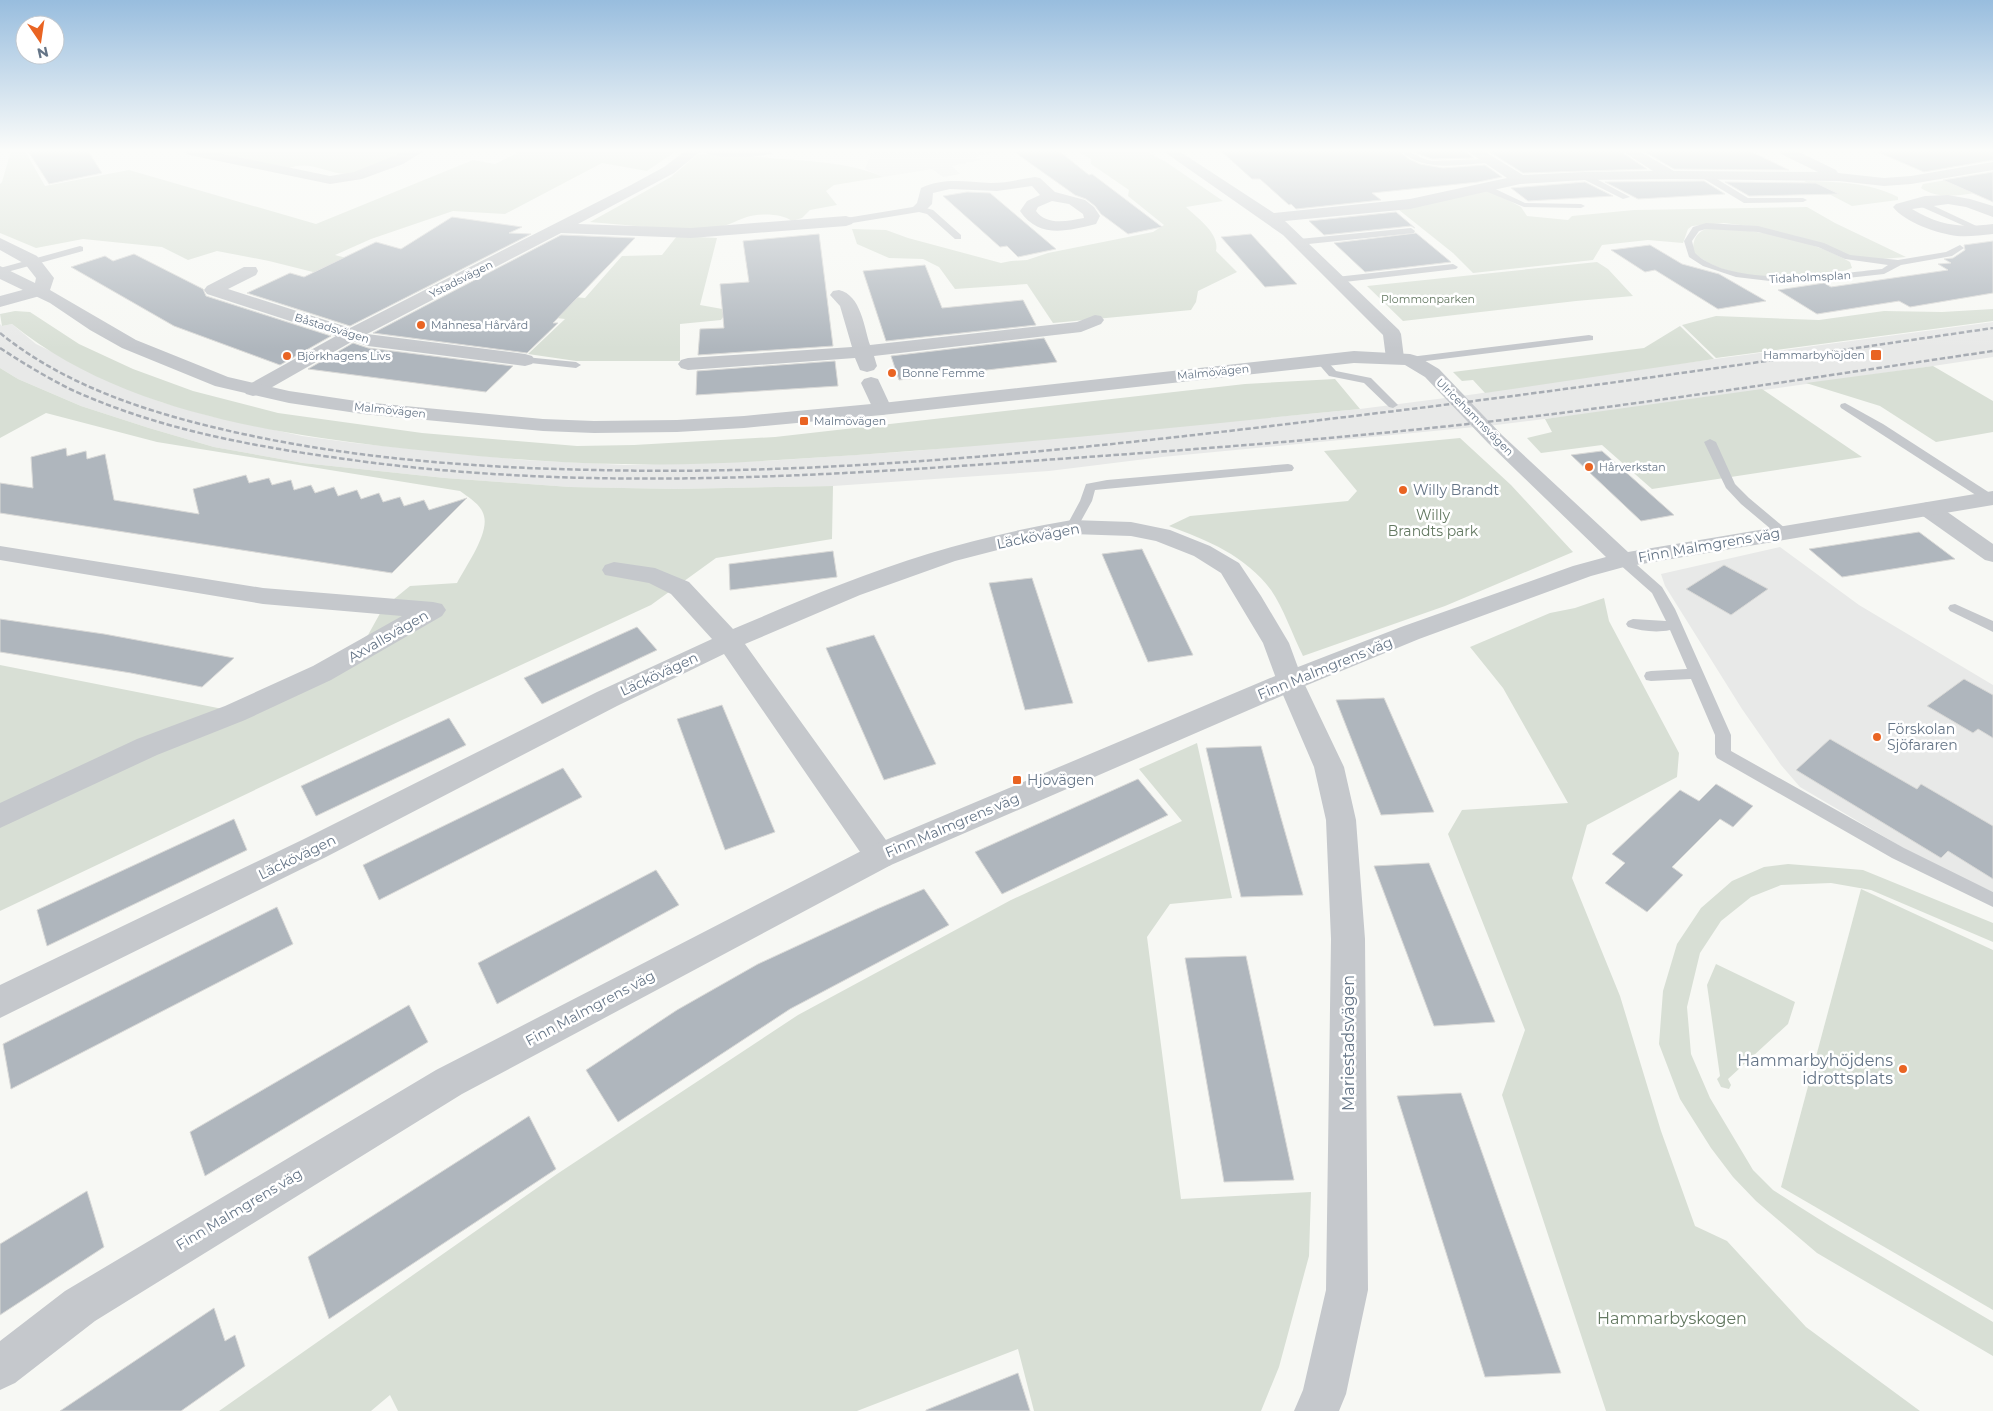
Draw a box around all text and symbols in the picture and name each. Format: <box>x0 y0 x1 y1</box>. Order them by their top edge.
north arrow <box>15 15 65 65</box>
text: N <box>35 43 50 63</box>
street label: Ystadsvägen <box>427 257 495 301</box>
street label: Tidaholmsplan <box>1769 268 1851 286</box>
park label: Plommonparken <box>1381 292 1475 306</box>
street label: Båstadsvägen <box>293 310 371 346</box>
place label: Mahnesa Hårvård <box>431 318 528 332</box>
marker: Mahnesa Hårvård <box>415 319 427 331</box>
place label: Hammarbyhöjden <box>1763 348 1865 362</box>
marker: Hammarbyhöjden <box>1869 348 1883 362</box>
place label: Björkhagens Livs <box>297 349 391 363</box>
marker: Björkhagens Livs <box>281 350 293 362</box>
street label: Malmövägen <box>1176 361 1250 383</box>
place label: Bonne Femme <box>902 366 985 380</box>
marker: Bonne Femme <box>886 367 898 379</box>
street label: Ulricehamnsvägen <box>1433 375 1517 459</box>
street label: Malmövägen <box>353 399 427 421</box>
place label: Malmövägen <box>814 414 886 428</box>
marker: Malmövägen <box>798 415 810 427</box>
place label: Hårverkstan <box>1599 460 1666 474</box>
marker: Hårverkstan <box>1583 461 1595 473</box>
place label: Willy Brandt <box>1413 481 1499 499</box>
marker: Willy Brandt <box>1397 484 1409 496</box>
park label: Willy Brandts park <box>1388 506 1479 540</box>
street label: Läckövägen <box>995 519 1081 553</box>
street label: Finn Malmgrens väg <box>1636 524 1782 566</box>
street label: Axvallsvägen <box>345 606 431 666</box>
street label: Finn Malmgrens väg <box>1255 633 1395 703</box>
street label: Läckövägen <box>617 648 701 700</box>
place label: Förskolan Sjöfararen <box>1887 720 1958 754</box>
marker: Förskolan Sjöfararen <box>1871 731 1883 743</box>
place label: Hjovägen <box>1027 771 1094 789</box>
marker: Hjovägen <box>1011 774 1023 786</box>
street label: Finn Malmgrens väg <box>882 789 1022 861</box>
street label: Läckövägen <box>255 830 339 884</box>
street label: Finn Malmgrens väg <box>522 966 658 1050</box>
street label: Mariestadsvägen <box>1339 975 1358 1111</box>
place label: Hammarbyhöjdens idrottsplats <box>1737 1051 1893 1088</box>
marker: Hammarbyhöjdens idrottsplats <box>1897 1063 1909 1075</box>
street label: Finn Malmgrens väg <box>173 1164 305 1254</box>
park label: Hammarbyskogen <box>1597 1309 1747 1328</box>

